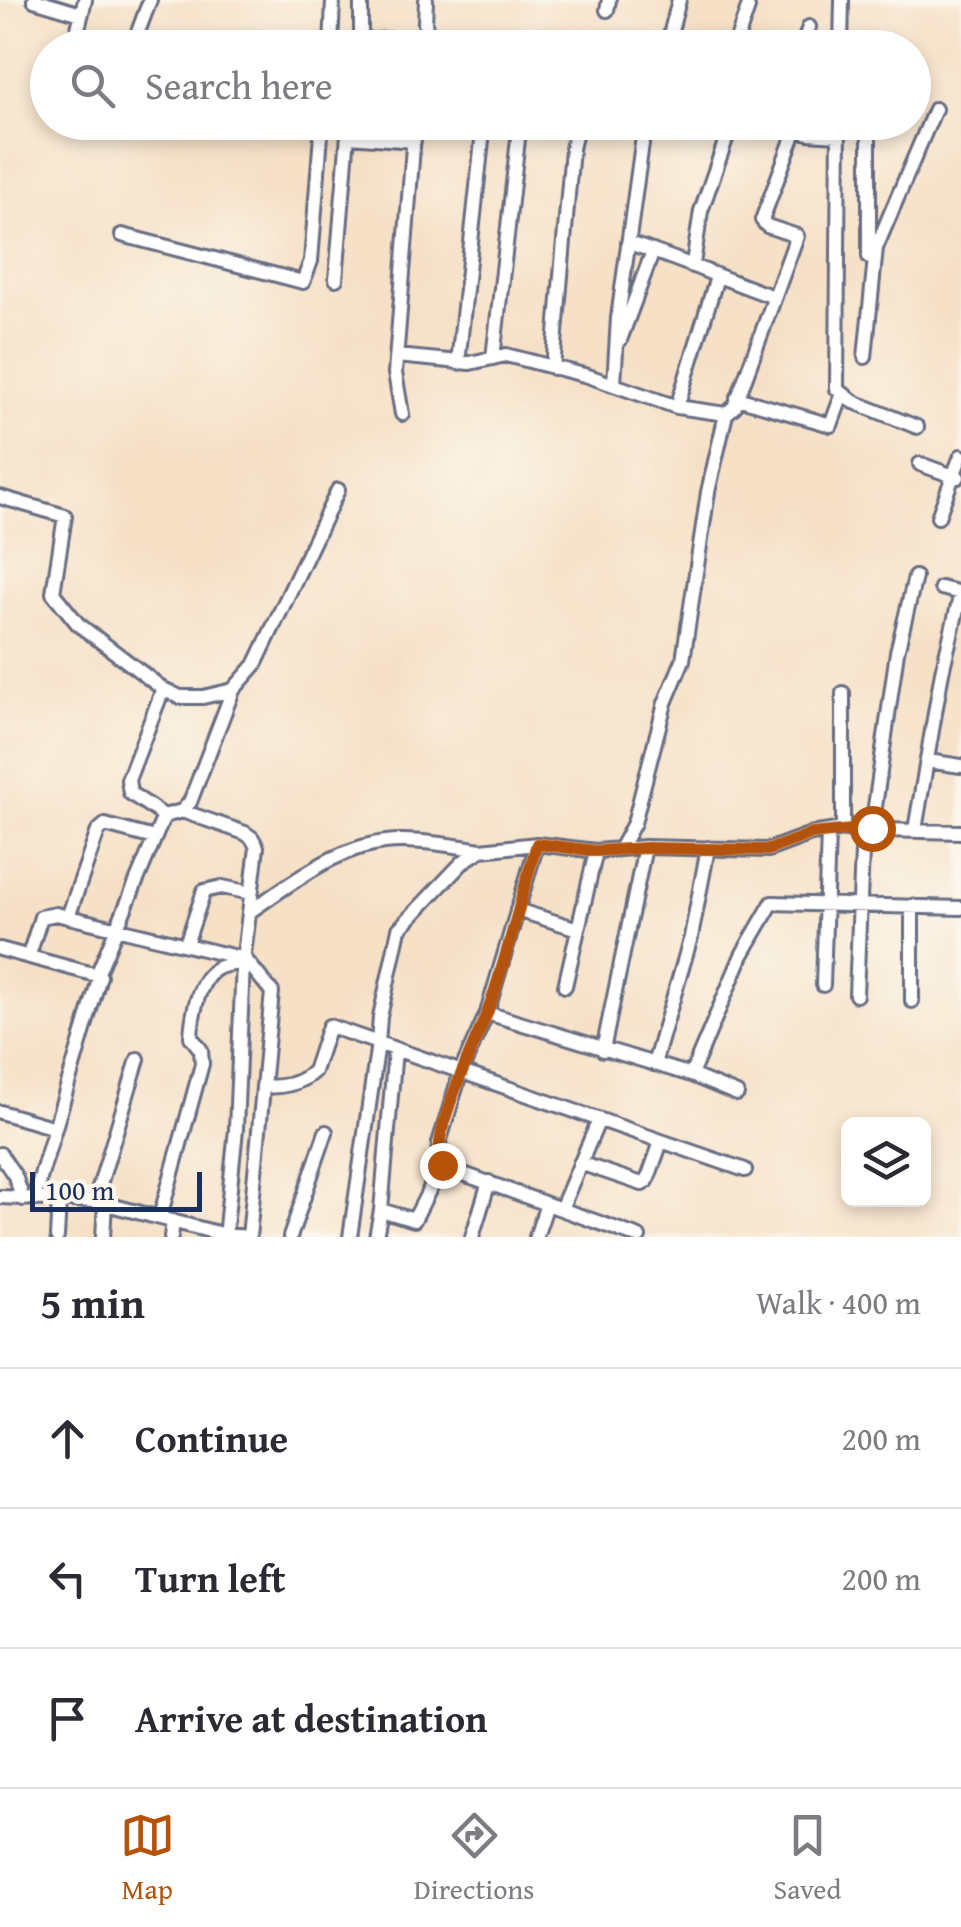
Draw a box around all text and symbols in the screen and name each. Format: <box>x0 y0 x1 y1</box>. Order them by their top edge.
search box <box>30 30 931 140</box>
text: Search here <box>145 57 333 113</box>
icon: search <box>65 58 120 113</box>
route start <box>850 806 896 852</box>
map controls <box>841 1117 931 1207</box>
button: layers <box>841 1117 931 1207</box>
route end <box>420 1143 466 1189</box>
scale bar <box>30 1167 202 1212</box>
text: 100 m <box>45 1169 114 1210</box>
text: 5 min <box>40 1272 145 1333</box>
text: Walk · 400 m <box>756 1279 921 1326</box>
text: Continue <box>135 1410 288 1466</box>
icon: ahead <box>40 1411 95 1466</box>
text: 200 m <box>842 1415 921 1462</box>
text: Turn left <box>135 1550 286 1606</box>
icon: left <box>40 1551 95 1606</box>
text: 200 m <box>842 1555 921 1602</box>
text: Arrive at destination <box>135 1690 488 1746</box>
icon: arrive <box>40 1691 95 1746</box>
tab: Map <box>120 1808 175 1909</box>
tab: Directions <box>414 1808 534 1909</box>
tab: Saved <box>774 1808 841 1909</box>

